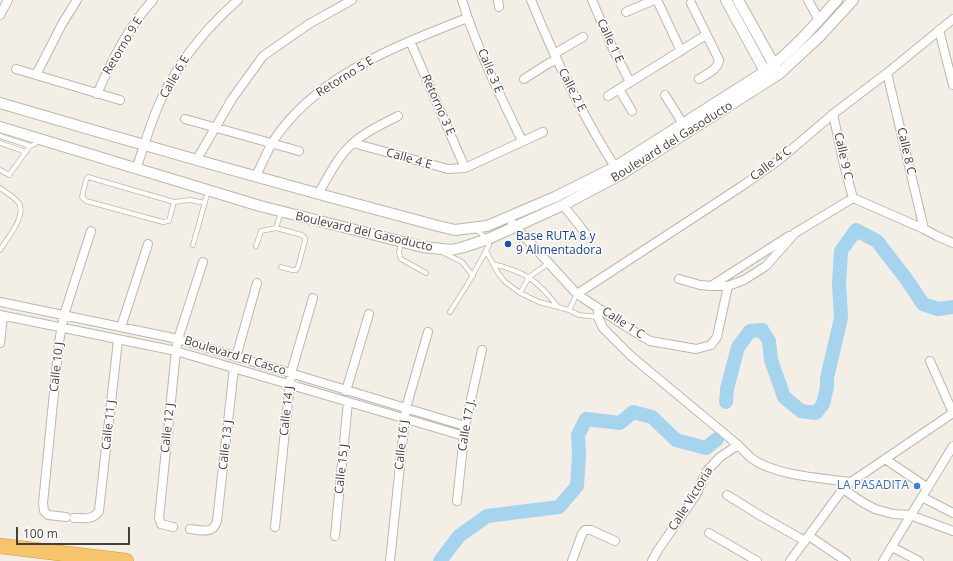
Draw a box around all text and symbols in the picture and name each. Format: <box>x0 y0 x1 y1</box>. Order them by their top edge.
street label: Retorno 9 E <box>100 14 146 78</box>
street label: Calle 1 E <box>594 17 626 65</box>
street label: Calle 3 E <box>474 47 506 95</box>
street label: Calle 6 E <box>157 53 193 101</box>
street label: Retorno 5 E <box>314 54 376 100</box>
street label: Calle 2 E <box>555 66 589 114</box>
street label: Retorno 3 E <box>418 72 458 138</box>
street label: Boulevard del Gasoducto <box>609 99 735 185</box>
street label: Calle 8 C <box>894 126 918 176</box>
street label: Calle 9 C <box>831 131 855 181</box>
street label: Calle 4 C <box>748 144 794 184</box>
street label: Calle 4 E <box>385 146 433 172</box>
street label: Boulevard del Gasoducto <box>294 209 434 255</box>
place label: Base RUTA 8 y 9 Alimentadora <box>516 230 602 258</box>
marker: Base RUTA 8 y 9 Alimentadora <box>503 239 513 249</box>
street label: Calle 1 C <box>599 304 647 342</box>
street label: Boulevard El Casco <box>182 334 288 378</box>
street label: Calle 10 J <box>47 341 67 393</box>
street label: Calle 14 J <box>277 385 297 437</box>
street label: Calle 17 J. <box>455 397 479 453</box>
street label: Calle 11 J <box>99 399 119 451</box>
street label: Calle 12 J <box>158 402 178 454</box>
street label: Calle 13 J <box>216 419 236 471</box>
street label: Calle 16 J <box>392 419 412 471</box>
street label: Calle 15 J <box>332 443 352 495</box>
street label: Calle Victoria <box>666 465 716 533</box>
place label: LA PASADITA <box>837 479 909 493</box>
marker: LA PASADITA <box>912 481 922 491</box>
scale bar <box>18 519 132 545</box>
text: 100 m <box>23 525 58 542</box>

